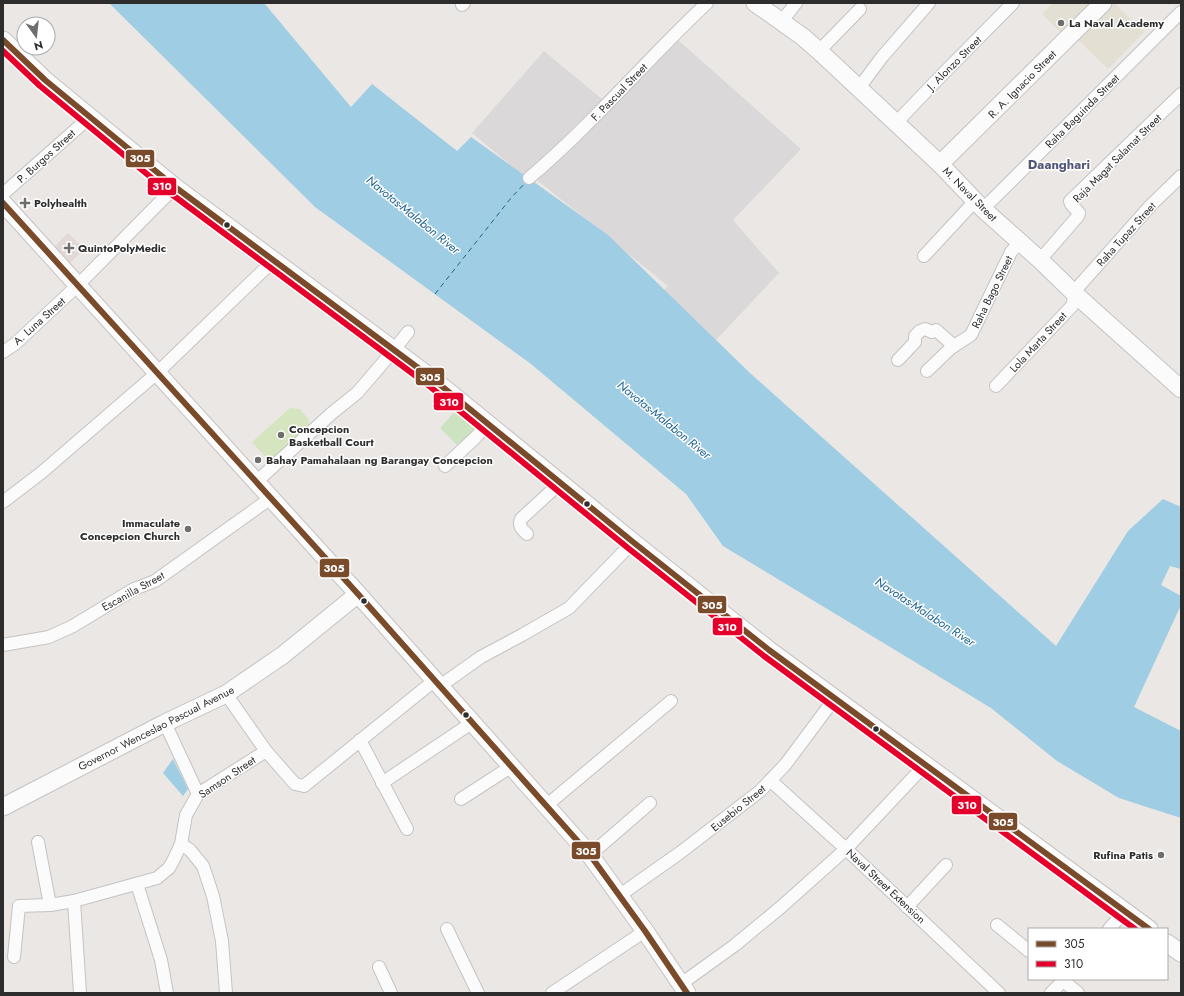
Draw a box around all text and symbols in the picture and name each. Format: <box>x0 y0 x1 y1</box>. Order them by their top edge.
place label: La Naval Academy <box>1069 15 1164 31</box>
north arrow <box>16 16 56 56</box>
marker: La Naval Academy <box>1056 18 1066 28</box>
street label: J. Alonzo Street <box>922 32 985 95</box>
text: N <box>32 37 45 55</box>
street label: R. A. Ignacio Street <box>984 46 1060 122</box>
street label: F. Pascual Street <box>587 59 651 125</box>
street label: Raha Baguinda Street <box>1041 70 1123 152</box>
street label: Raja Magat Salamat Street <box>1069 110 1165 206</box>
street label: P. Burgos Street <box>13 125 79 187</box>
line badge: 305 <box>125 149 155 168</box>
text: 305 <box>129 150 151 166</box>
district label: Daanghari <box>1028 155 1090 174</box>
street label: M. Naval Street <box>939 163 1001 225</box>
water label: Navotas-Malabon River <box>362 171 465 259</box>
line badge: 310 <box>147 177 177 196</box>
text: 310 <box>152 178 172 194</box>
place label: Polyhealth <box>34 195 87 211</box>
marker: Polyhealth <box>19 197 31 209</box>
street label: Raha Tupaz Street <box>1093 198 1160 270</box>
unlabelled marker <box>222 220 232 230</box>
place label: QuintoPolyMedic <box>78 240 166 256</box>
marker: QuintoPolyMedic <box>63 242 75 254</box>
street label: Raha Bago Street <box>967 253 1017 331</box>
street label: A. Luna Street <box>9 293 69 349</box>
street label: Lola Marta Street <box>1006 308 1071 376</box>
line badge: 305 <box>415 367 445 386</box>
text: 305 <box>419 369 441 385</box>
water label: Navotas-Malabon River <box>613 376 716 464</box>
line badge: 310 <box>433 392 464 411</box>
text: 310 <box>439 394 459 410</box>
place label: Concepcion Basketball Court <box>289 421 374 450</box>
marker: Concepcion Basketball Court <box>276 430 286 440</box>
place label: Bahay Pamahalaan ng Barangay Concepcion <box>266 452 493 468</box>
marker: Bahay Pamahalaan ng Barangay Concepcion <box>253 455 263 465</box>
unlabelled marker <box>582 499 592 509</box>
place label: Immaculate Concepcion Church <box>80 515 180 544</box>
marker: Immaculate Concepcion Church <box>183 524 193 534</box>
line badge: 305 <box>319 558 350 578</box>
text: 305 <box>323 560 345 576</box>
street label: Escanilla Street <box>99 567 168 615</box>
water label: Navotas-Malabon River <box>871 573 979 652</box>
line badge: 305 <box>697 595 727 614</box>
unlabelled marker <box>359 596 369 606</box>
text: 305 <box>701 597 723 613</box>
line badge: 310 <box>712 617 743 636</box>
text: 310 <box>717 619 737 635</box>
street label: Governor Wenceslao Pascual Avenue <box>75 681 237 774</box>
unlabelled marker <box>461 710 471 720</box>
unlabelled marker <box>871 724 881 734</box>
street label: Samson Street <box>195 752 259 802</box>
street label: Eusebio Street <box>707 781 769 835</box>
line badge: 310 <box>951 795 982 815</box>
text: 310 <box>957 797 977 813</box>
line badge: 305 <box>988 812 1018 831</box>
text: 305 <box>992 814 1014 830</box>
line badge: 305 <box>571 841 601 860</box>
text: 305 <box>575 843 597 859</box>
street label: Naval Street Extension <box>843 845 929 927</box>
place label: Rufina Patis <box>1093 847 1153 863</box>
marker: Rufina Patis <box>1156 850 1166 860</box>
legend <box>1028 928 1168 980</box>
text: 305 <box>1064 935 1085 953</box>
text: 310 <box>1064 955 1083 973</box>

